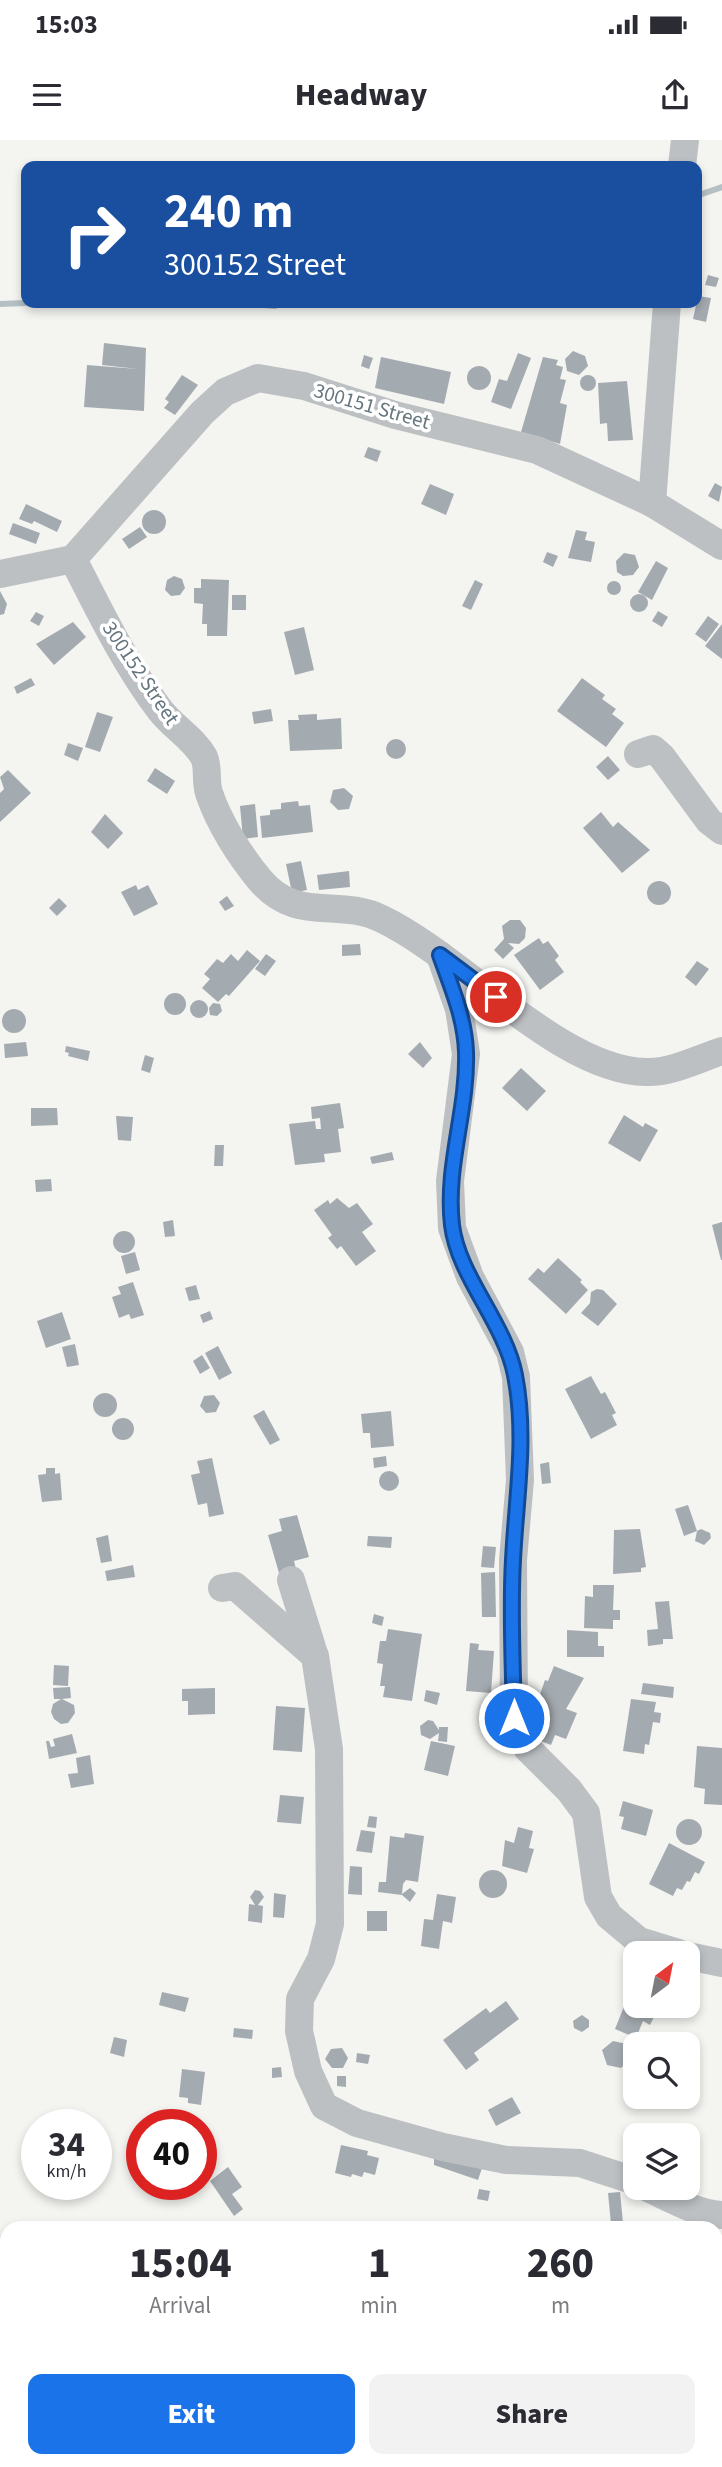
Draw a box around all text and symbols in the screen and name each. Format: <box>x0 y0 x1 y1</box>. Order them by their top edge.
text: 15:03 <box>35 6 98 43</box>
text: Headway <box>295 72 427 118</box>
icon: menu <box>28 76 66 114</box>
icon: share <box>656 76 694 114</box>
text: 240 m <box>164 177 293 247</box>
icon: right <box>49 189 140 280</box>
text: 300152 Street <box>164 242 346 288</box>
street label: 300151 Street <box>310 375 434 437</box>
street label: 300152 Street <box>95 615 187 731</box>
pin <box>466 967 526 1027</box>
icon: arrive <box>477 978 515 1016</box>
position arrow <box>477 1681 551 1755</box>
north arrow <box>623 1941 700 2018</box>
map controls <box>623 1941 700 2200</box>
button: search <box>623 2032 700 2109</box>
speed limit sign: 40 <box>126 2109 217 2200</box>
text: 34 <box>48 2120 85 2170</box>
button: layers <box>623 2123 700 2200</box>
text: km/h <box>47 2159 86 2184</box>
text: 15:04 <box>129 2234 232 2294</box>
text: 1 <box>368 2234 390 2294</box>
text: 260 <box>527 2234 594 2294</box>
text: Arrival <box>149 2289 211 2322</box>
text: min <box>361 2289 398 2322</box>
text: m <box>551 2289 570 2322</box>
button: Exit <box>28 2374 355 2454</box>
button: Share <box>369 2374 695 2454</box>

